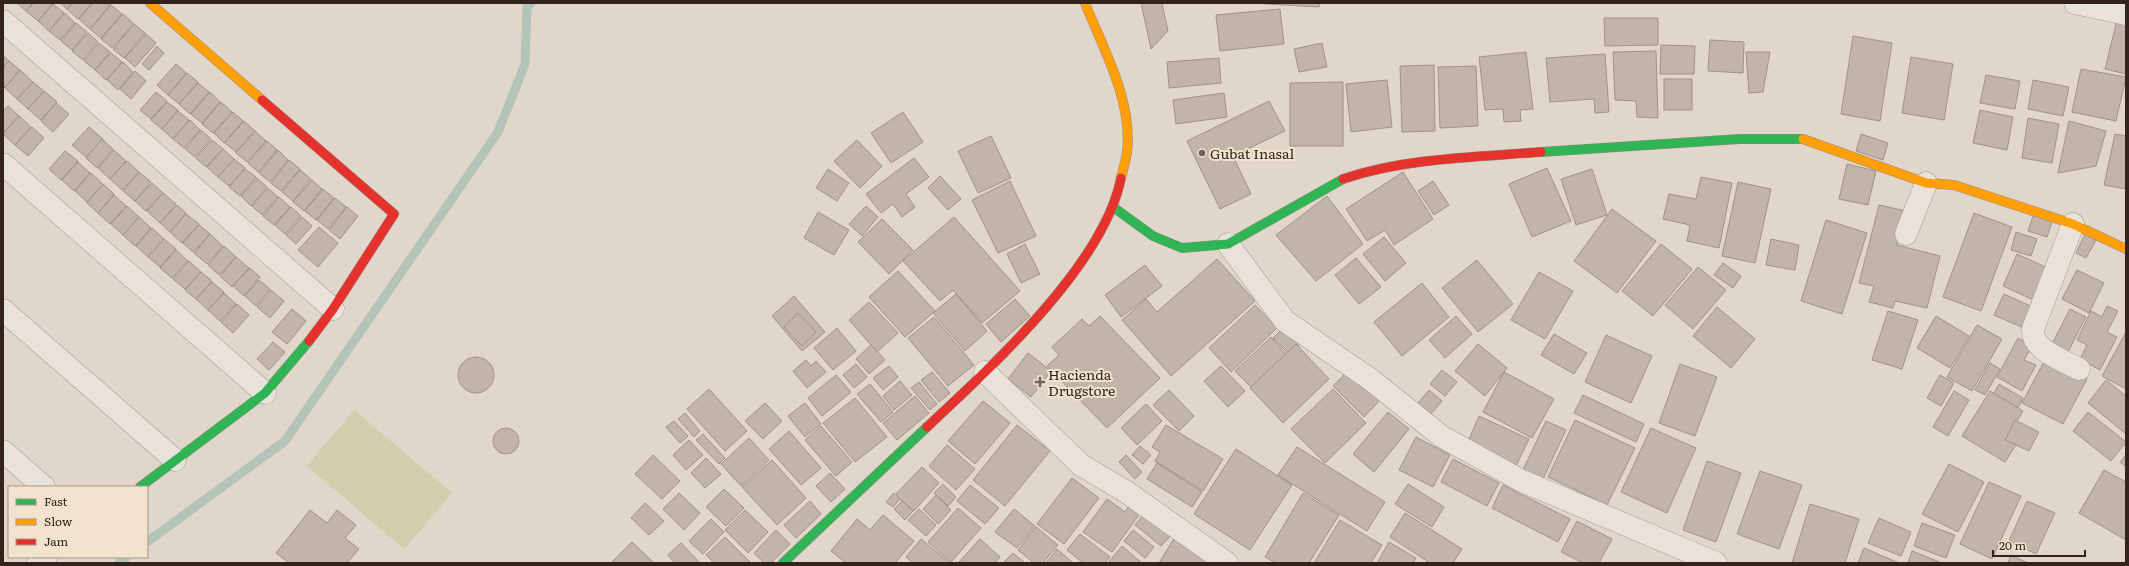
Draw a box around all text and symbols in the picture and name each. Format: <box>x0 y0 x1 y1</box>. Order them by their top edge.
place label: Gubat Inasal <box>1210 143 1294 163</box>
marker: Gubat Inasal <box>1197 148 1207 158</box>
place label: Hacienda Drugstore <box>1048 364 1115 400</box>
marker: Hacienda Drugstore <box>1035 377 1045 387</box>
legend <box>8 486 148 558</box>
text: Fast <box>44 492 68 510</box>
text: Slow <box>44 512 73 530</box>
text: Jam <box>44 532 69 550</box>
scale bar <box>1993 532 2085 558</box>
text: 20 m <box>1999 536 2026 554</box>

